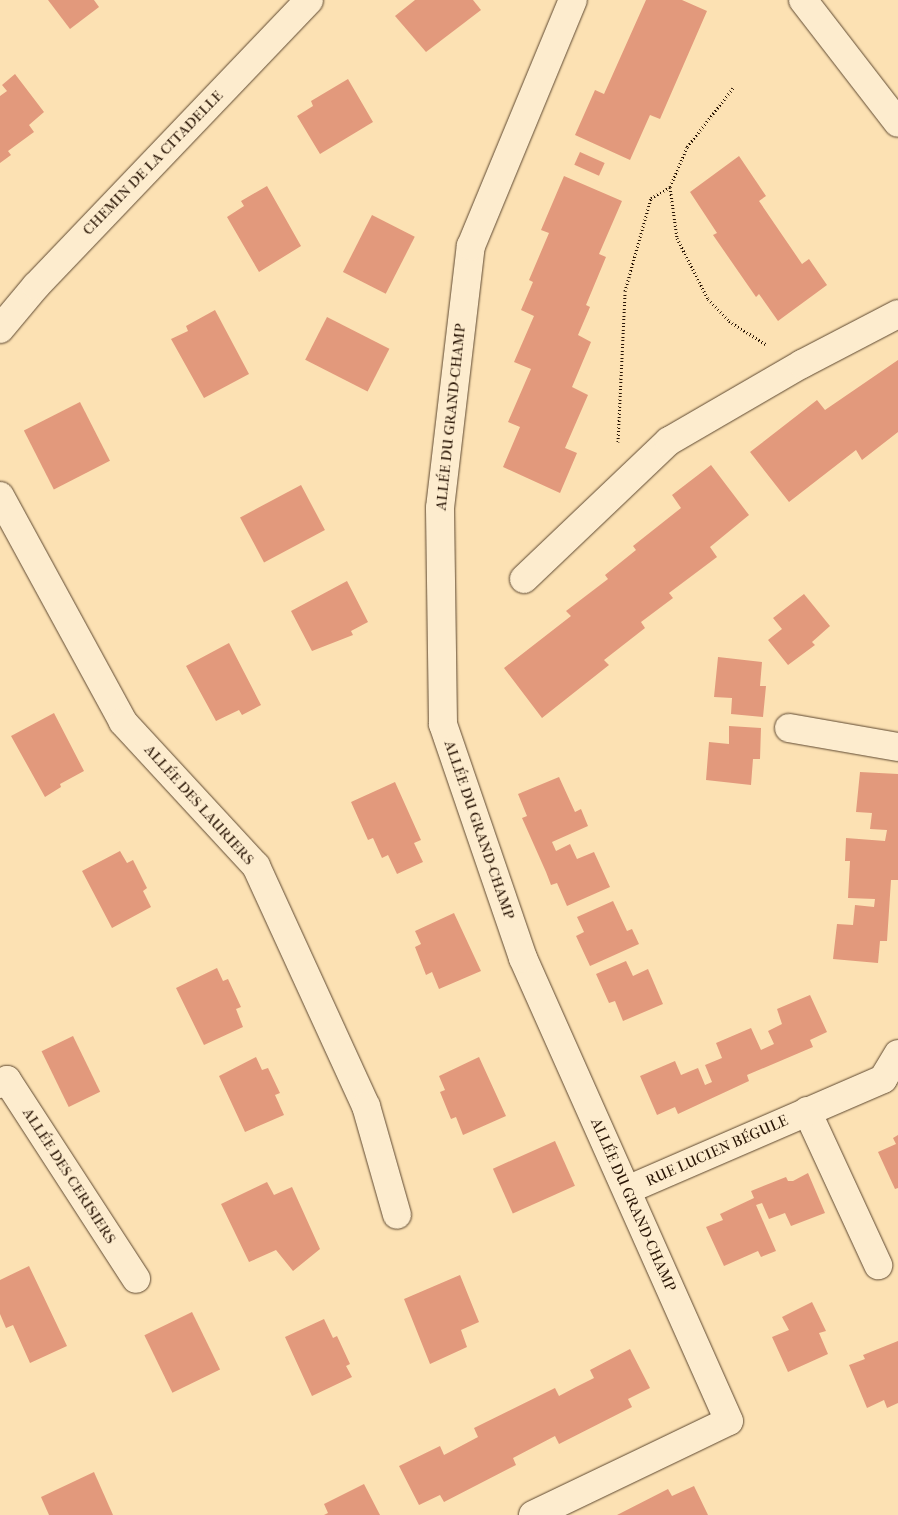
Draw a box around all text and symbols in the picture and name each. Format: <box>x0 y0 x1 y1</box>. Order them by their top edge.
street label: CHEMIN DE LA CITADELLE <box>79 87 227 239</box>
street label: ALLÉE DU GRAND-CHAMP <box>432 323 470 511</box>
street label: ALLÉE DU GRAND-CHAMP <box>440 738 518 922</box>
street label: ALLÉE DES LAURIERS <box>140 741 258 869</box>
street label: ALLÉE DES CERISIERS <box>18 1105 120 1247</box>
street label: RUE LUCIEN BÉGULE <box>643 1112 791 1190</box>
street label: ALLÉE DU GRAND-CHAMP <box>587 1116 679 1294</box>

